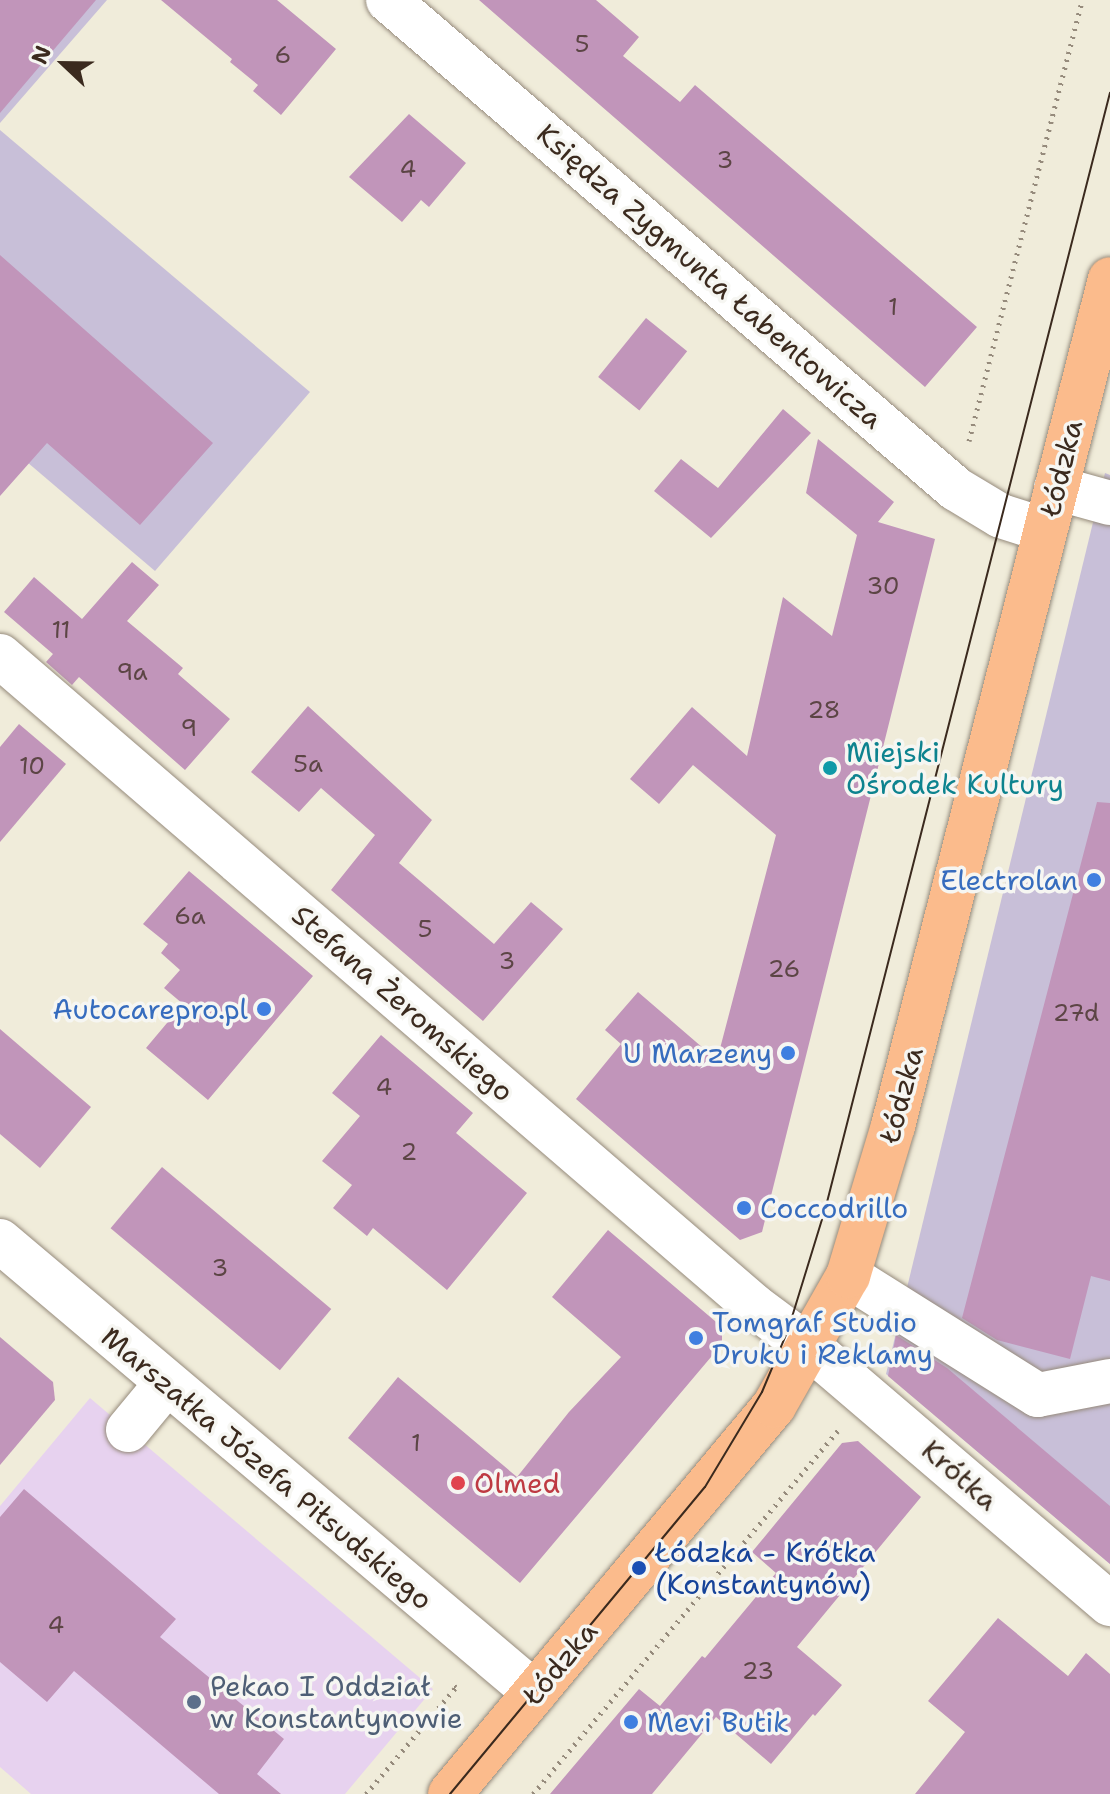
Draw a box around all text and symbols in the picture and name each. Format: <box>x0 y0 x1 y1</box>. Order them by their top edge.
north arrow <box>24 24 104 104</box>
house number: 5 <box>575 31 589 59</box>
text: N <box>25 41 58 68</box>
house number: 6 <box>275 42 291 70</box>
street label: Księdza Zygmunta Łabentowicza <box>530 117 890 435</box>
house number: 3 <box>717 147 733 175</box>
house number: 4 <box>400 156 416 184</box>
house number: 1 <box>888 294 898 322</box>
street label: Łódzka <box>1033 416 1089 520</box>
house number: 30 <box>866 573 900 601</box>
house number: 11 <box>51 617 71 645</box>
house number: 9a <box>116 659 148 687</box>
house number: 28 <box>808 697 840 725</box>
house number: 9 <box>181 715 197 743</box>
place label: Miejski Ośrodek Kultury <box>846 735 1064 801</box>
house number: 5a <box>293 751 323 779</box>
house number: 10 <box>19 753 45 781</box>
marker: Miejski Ośrodek Kultury <box>821 759 839 777</box>
place label: Electrolan <box>940 863 1078 897</box>
marker: Electrolan <box>1085 871 1103 889</box>
street label: Stefana Żeromskiego <box>285 898 521 1108</box>
house number: 6a <box>174 903 206 931</box>
house number: 5 <box>418 916 432 944</box>
house number: 3 <box>499 948 515 976</box>
house number: 26 <box>768 956 800 984</box>
place label: Autocarepro.pl <box>52 992 248 1026</box>
marker: Autocarepro.pl <box>255 1000 273 1018</box>
house number: 27d <box>1053 1000 1099 1028</box>
place label: U Marzeny <box>623 1036 772 1070</box>
street label: Łódzka <box>872 1043 930 1147</box>
marker: U Marzeny <box>779 1044 797 1062</box>
house number: 4 <box>376 1074 392 1102</box>
house number: 2 <box>401 1139 417 1167</box>
place label: Coccodrillo <box>760 1191 908 1225</box>
marker: Coccodrillo <box>735 1199 753 1217</box>
house number: 3 <box>212 1255 228 1283</box>
place label: Tomgraf Studio Druku i Reklamy <box>712 1305 933 1371</box>
street label: Marszałka Józefa Piłsudskiego <box>95 1320 439 1616</box>
marker: Tomgraf Studio Druku i Reklamy <box>687 1329 705 1347</box>
house number: 1 <box>411 1430 421 1458</box>
street label: Krótka <box>915 1433 1005 1517</box>
place label: Olmed <box>474 1466 560 1500</box>
marker: Olmed <box>449 1474 467 1492</box>
place label: Łódzka - Krótka (Konstantynów) <box>655 1535 876 1601</box>
marker: Łódzka - Krótka (Konstantynów) <box>630 1559 648 1577</box>
house number: 4 <box>48 1612 64 1640</box>
street label: Łódzka <box>516 1615 604 1711</box>
house number: 23 <box>742 1658 774 1686</box>
place label: Pekao I Oddział w Konstantynowie <box>210 1669 463 1735</box>
marker: Pekao I Oddział w Konstantynowie <box>185 1693 203 1711</box>
place label: Mevi Butik <box>647 1705 789 1739</box>
marker: Mevi Butik <box>622 1713 640 1731</box>

